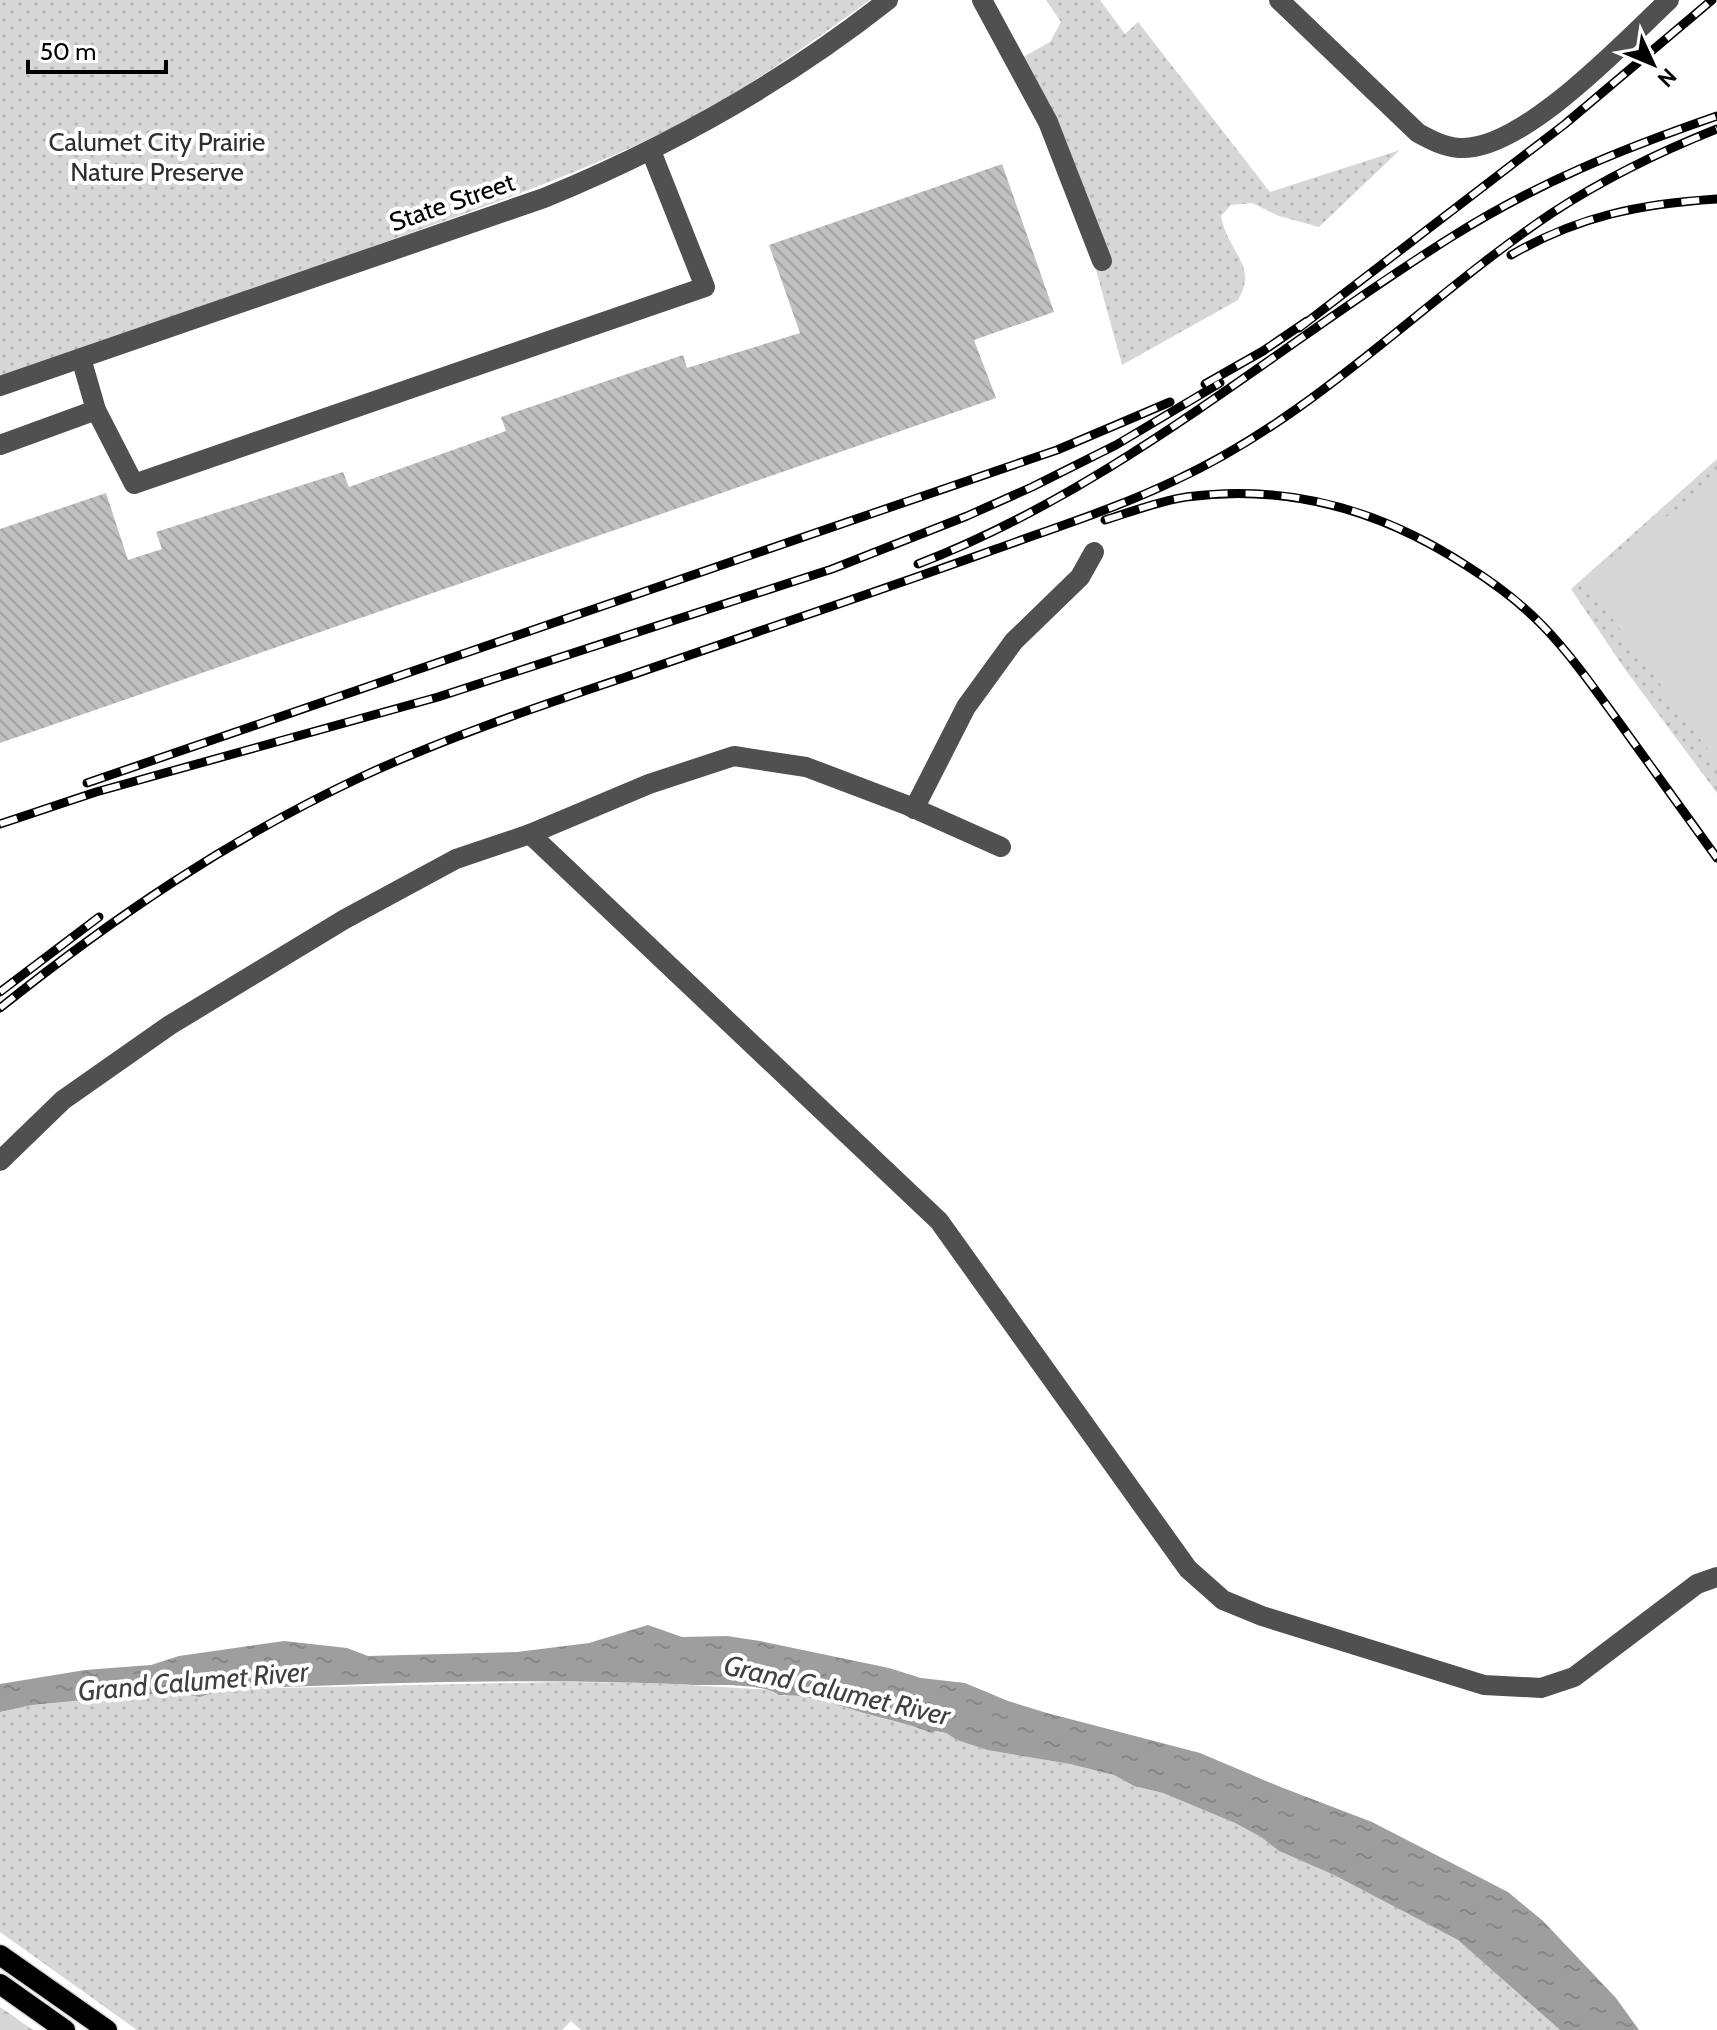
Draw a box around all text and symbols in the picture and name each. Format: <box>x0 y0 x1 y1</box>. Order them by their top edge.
scale bar <box>28 24 166 74</box>
north arrow <box>1613 24 1693 104</box>
text: 50 m <box>40 37 96 66</box>
text: N <box>1652 63 1682 93</box>
park label: Calumet City Prairie Nature Preserve <box>49 126 265 188</box>
street label: State Street <box>385 166 519 238</box>
water label: Grand Calumet River <box>721 1647 955 1733</box>
water label: Grand Calumet River <box>76 1654 311 1708</box>

